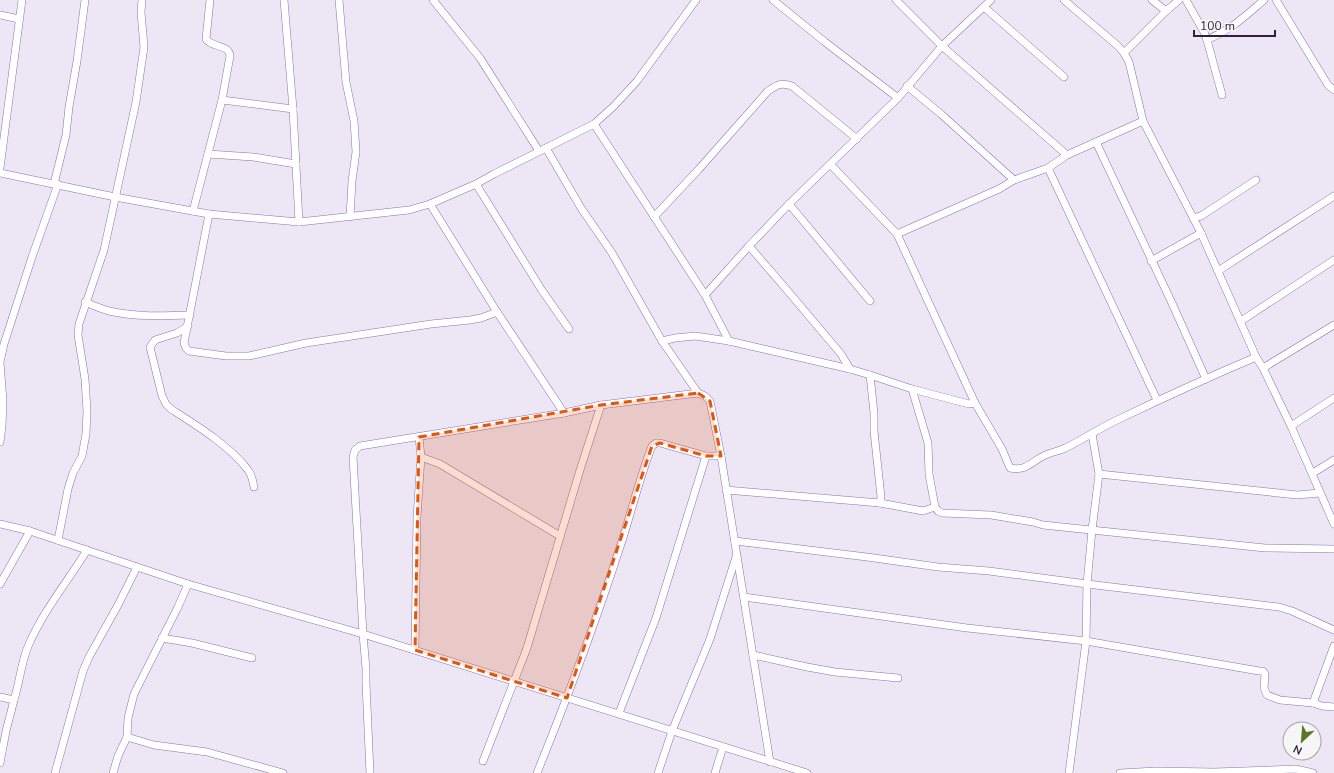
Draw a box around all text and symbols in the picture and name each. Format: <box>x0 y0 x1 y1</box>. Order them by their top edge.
scale bar <box>1194 12 1275 38</box>
text: 100 m <box>1200 18 1235 34</box>
north arrow <box>1282 721 1322 761</box>
text: N <box>1291 741 1305 758</box>

